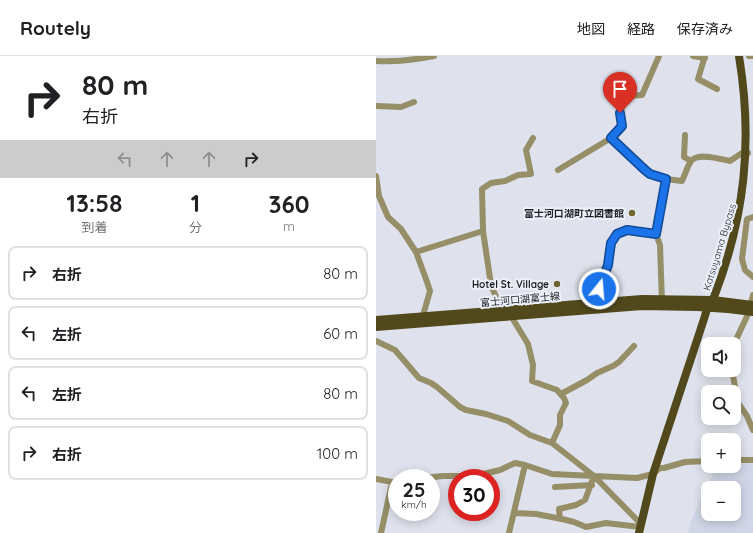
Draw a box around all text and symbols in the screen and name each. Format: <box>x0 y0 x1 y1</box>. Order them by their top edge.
text: Routely <box>20 16 91 40</box>
text: 地図 <box>577 20 605 38</box>
text: 経路 <box>627 20 655 38</box>
text: 保存済み <box>677 20 733 38</box>
text: 80 m <box>82 67 148 102</box>
icon: right <box>16 72 68 124</box>
pin <box>603 72 637 113</box>
icon: arrive <box>609 78 631 100</box>
text: 右折 <box>82 105 118 128</box>
icon: left <box>114 148 136 170</box>
icon: ahead <box>156 148 178 170</box>
icon: ahead <box>198 148 220 170</box>
icon: right <box>240 148 262 170</box>
text: 13:58 <box>67 188 122 218</box>
text: 1 <box>191 188 200 218</box>
text: 360 <box>269 189 309 219</box>
street label: Katsuyama Bypass <box>700 202 739 292</box>
place label: 富士河口湖町立図書館 <box>524 207 624 220</box>
marker: 富士河口湖町立図書館 <box>627 208 637 218</box>
text: m <box>283 218 295 234</box>
text: 到着 <box>81 219 107 235</box>
text: 分 <box>189 219 202 235</box>
icon: right <box>18 262 40 284</box>
text: 80 m <box>323 264 358 283</box>
text: 右折 <box>52 265 82 284</box>
position arrow <box>578 268 620 310</box>
place label: Hotel St. Village <box>472 278 549 291</box>
marker: Hotel St. Village <box>552 279 562 289</box>
street label: 富士河口湖富士線 <box>480 290 560 309</box>
icon: left <box>18 322 40 344</box>
text: 60 m <box>323 324 358 343</box>
text: 左折 <box>52 325 82 344</box>
map controls <box>701 337 741 521</box>
button: sound <box>701 337 741 377</box>
icon: left <box>18 382 40 404</box>
text: 80 m <box>323 384 358 403</box>
text: 左折 <box>52 385 82 404</box>
button: search <box>701 385 741 425</box>
button: + <box>701 433 741 473</box>
icon: right <box>18 442 40 464</box>
text: 100 m <box>317 444 358 463</box>
text: 右折 <box>52 445 82 464</box>
speed limit sign: 30 <box>448 469 500 521</box>
text: 25 <box>403 477 425 502</box>
button: − <box>701 481 741 521</box>
text: km/h <box>401 498 427 511</box>

